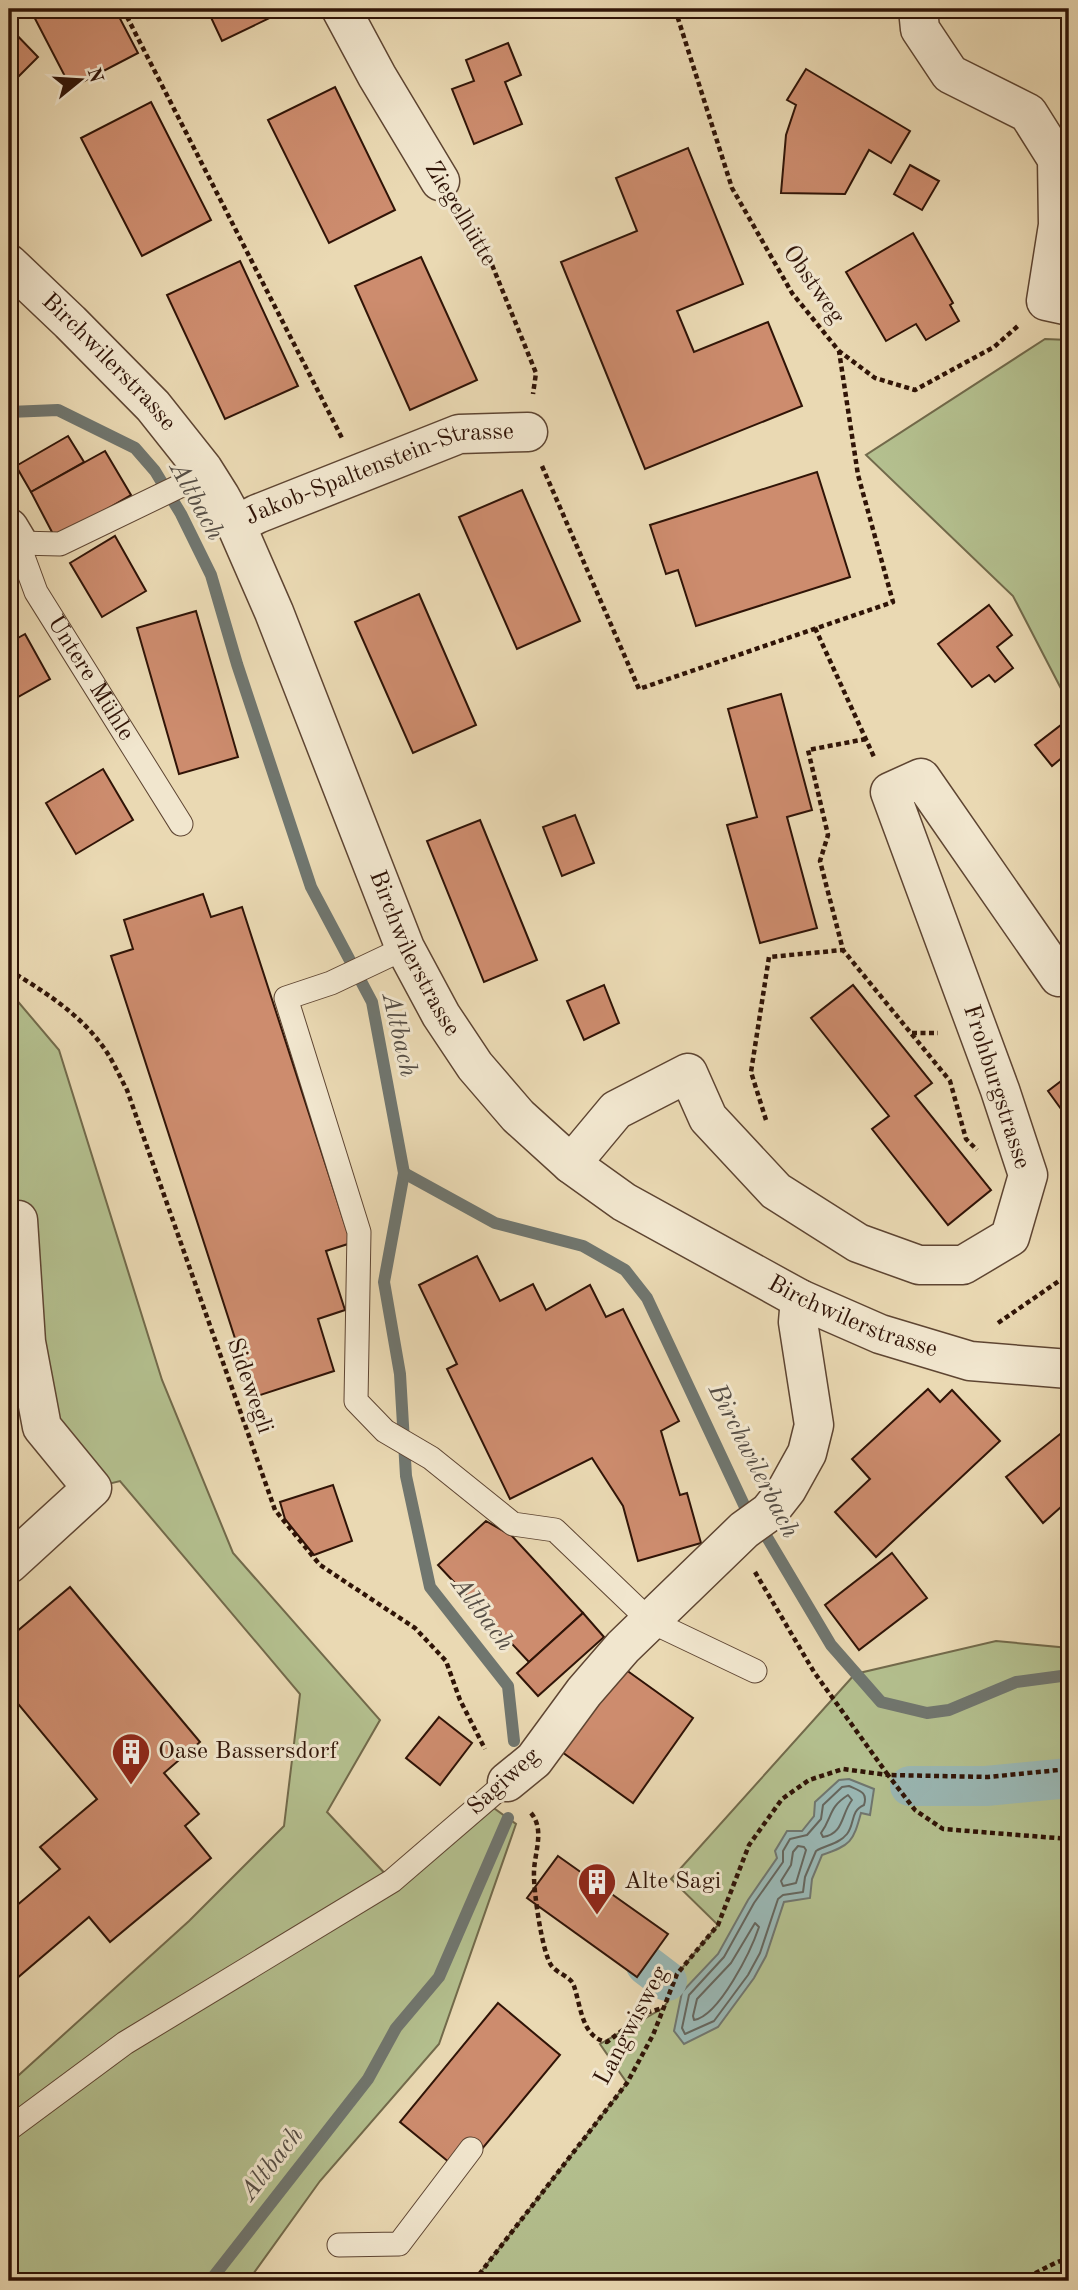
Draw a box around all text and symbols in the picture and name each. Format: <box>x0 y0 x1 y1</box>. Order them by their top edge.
north arrow <box>46 46 116 116</box>
text: N <box>83 66 105 86</box>
street label: Ziegelhütte <box>419 158 501 270</box>
street label: Obstweg <box>778 242 848 329</box>
street label: Birchwilerstrasse <box>36 289 180 436</box>
street label: Jakob-Spaltenstein-Strasse <box>241 420 514 530</box>
water label: Altbach <box>163 456 228 545</box>
street label: Untere Mühle <box>42 612 138 745</box>
street label: Birchwilerstrasse <box>364 867 464 1041</box>
water label: Altbach <box>376 988 421 1080</box>
street label: Frohburgstrasse <box>958 1002 1034 1172</box>
street label: Birchwilerstrasse <box>764 1272 940 1362</box>
street label: Sidewegli <box>221 1335 277 1437</box>
water label: Birchwilerbach <box>702 1379 803 1542</box>
water label: Altbach <box>445 1570 518 1656</box>
building icon: Oase Bassersdorf <box>110 1731 152 1786</box>
place label: Oase Bassersdorf <box>158 1740 339 1764</box>
street label: Sagiweg <box>463 1744 545 1820</box>
building icon: Alte Sagi <box>576 1861 618 1916</box>
place label: Alte Sagi <box>624 1870 721 1894</box>
street label: Langwisweg <box>591 1963 673 2089</box>
water label: Altbach <box>234 2122 309 2207</box>

